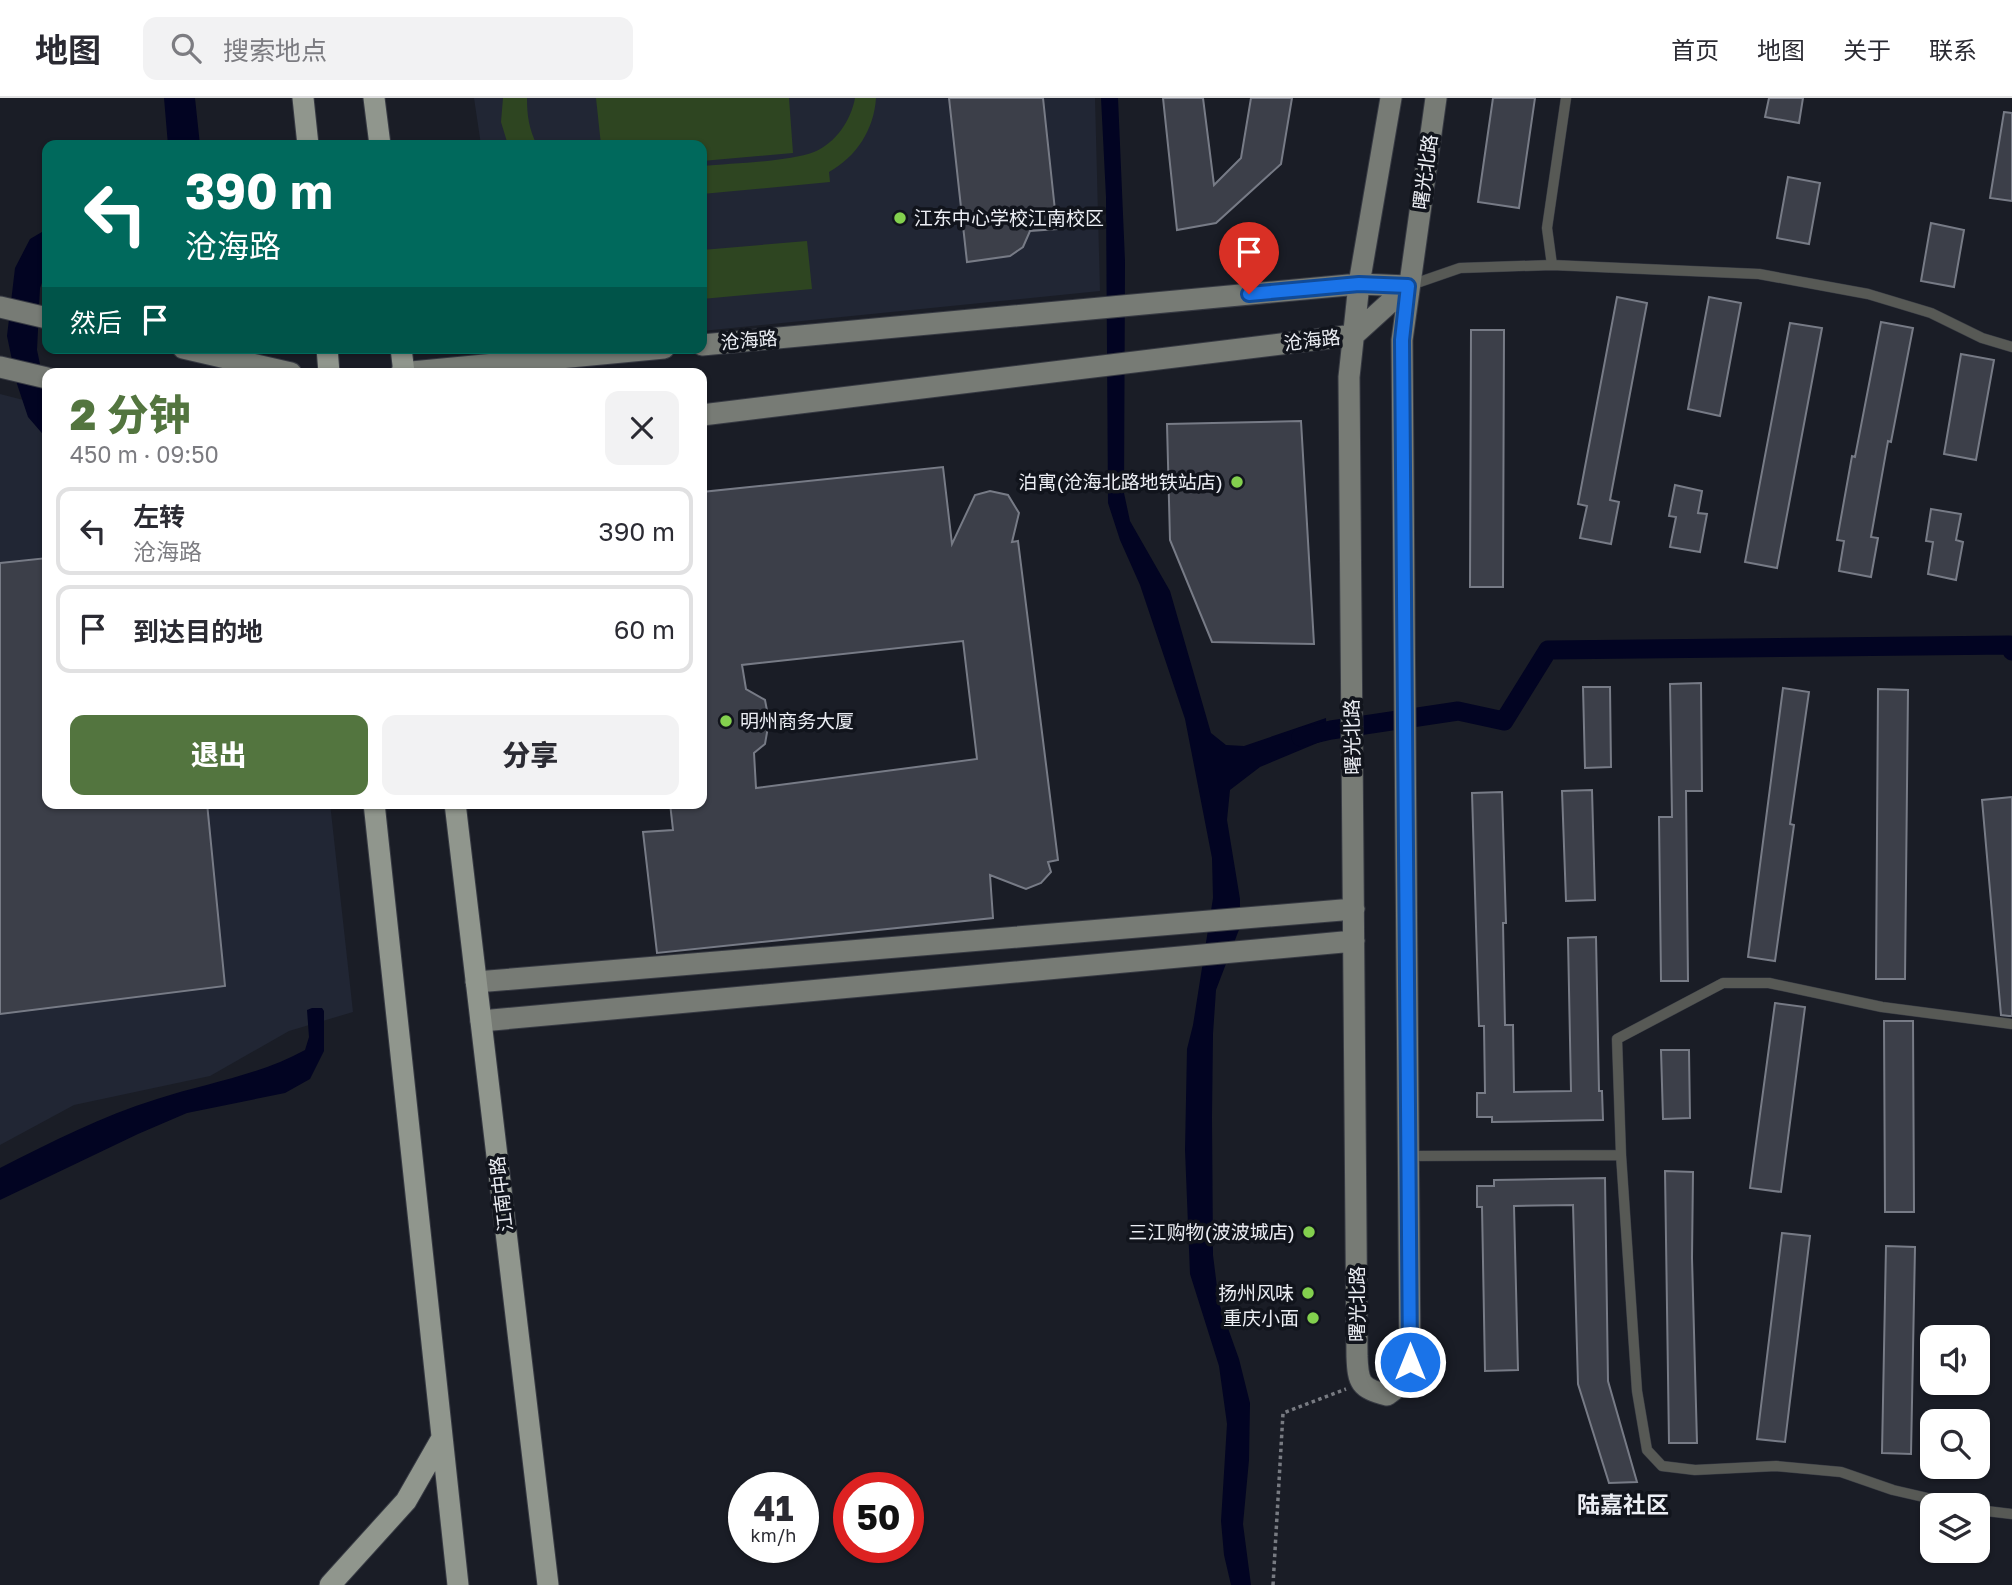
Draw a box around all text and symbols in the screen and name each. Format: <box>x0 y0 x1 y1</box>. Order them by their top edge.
search box <box>143 17 633 80</box>
icon: search <box>167 29 205 67</box>
text: 地图 <box>35 30 101 69</box>
text: 搜索地点 <box>223 35 327 66</box>
text: 首页 <box>1671 35 1719 64</box>
text: 地图 <box>1757 35 1805 64</box>
text: 关于 <box>1843 35 1891 64</box>
text: 联系 <box>1929 35 1977 64</box>
street label: 曙光北路 <box>1408 133 1441 211</box>
text: 390 m <box>185 161 333 220</box>
icon: left <box>70 168 161 259</box>
place label: 江东中心学校江南校区 <box>914 206 1104 229</box>
marker: 江东中心学校江南校区 <box>892 210 908 226</box>
pin <box>1219 222 1279 294</box>
text: 沧海路 <box>185 227 281 265</box>
icon: arrive <box>1230 233 1268 271</box>
icon: arrive <box>136 301 174 339</box>
text: 然后 <box>70 307 122 338</box>
street label: 沧海路 <box>1282 325 1342 354</box>
street label: 沧海路 <box>720 326 778 353</box>
text: 2 分钟 <box>70 389 191 439</box>
button: close <box>605 391 679 465</box>
text: 450 m · 09:50 <box>70 440 219 468</box>
place label: 泊寓(沧海北路地铁站店) <box>1019 470 1223 493</box>
marker: 泊寓(沧海北路地铁站店) <box>1229 474 1245 490</box>
text: 左转 <box>133 501 185 532</box>
icon: left <box>74 512 112 550</box>
text: 390 m <box>598 516 675 547</box>
text: 沧海路 <box>133 537 202 565</box>
icon: arrive <box>74 610 112 648</box>
text: 60 m <box>614 614 675 645</box>
text: 到达目的地 <box>133 616 263 647</box>
street label: 曙光北路 <box>1339 699 1364 775</box>
place label: 明州商务大厦 <box>740 709 854 732</box>
marker: 明州商务大厦 <box>718 713 734 729</box>
button: 退出 <box>70 715 368 795</box>
button: 分享 <box>382 715 679 795</box>
street label: 江南中路 <box>484 1155 517 1233</box>
place label: 三江购物(波波城店) <box>1129 1220 1295 1243</box>
marker: 三江购物(波波城店) <box>1301 1224 1317 1240</box>
street label: 曙光北路 <box>1345 1266 1368 1342</box>
place label: 扬州风味 <box>1218 1281 1294 1304</box>
marker: 扬州风味 <box>1300 1285 1316 1301</box>
place label: 重庆小面 <box>1223 1306 1299 1329</box>
marker: 重庆小面 <box>1305 1310 1321 1326</box>
position arrow <box>1373 1325 1447 1399</box>
map controls <box>1920 1325 1990 1563</box>
button: sound <box>1920 1325 1990 1395</box>
button: search <box>1920 1409 1990 1479</box>
speed limit sign: 50 <box>833 1472 924 1563</box>
text: 41 <box>754 1487 793 1529</box>
district label: 陆嘉社区 <box>1577 1490 1669 1518</box>
button: layers <box>1920 1493 1990 1563</box>
text: km/h <box>751 1524 796 1546</box>

